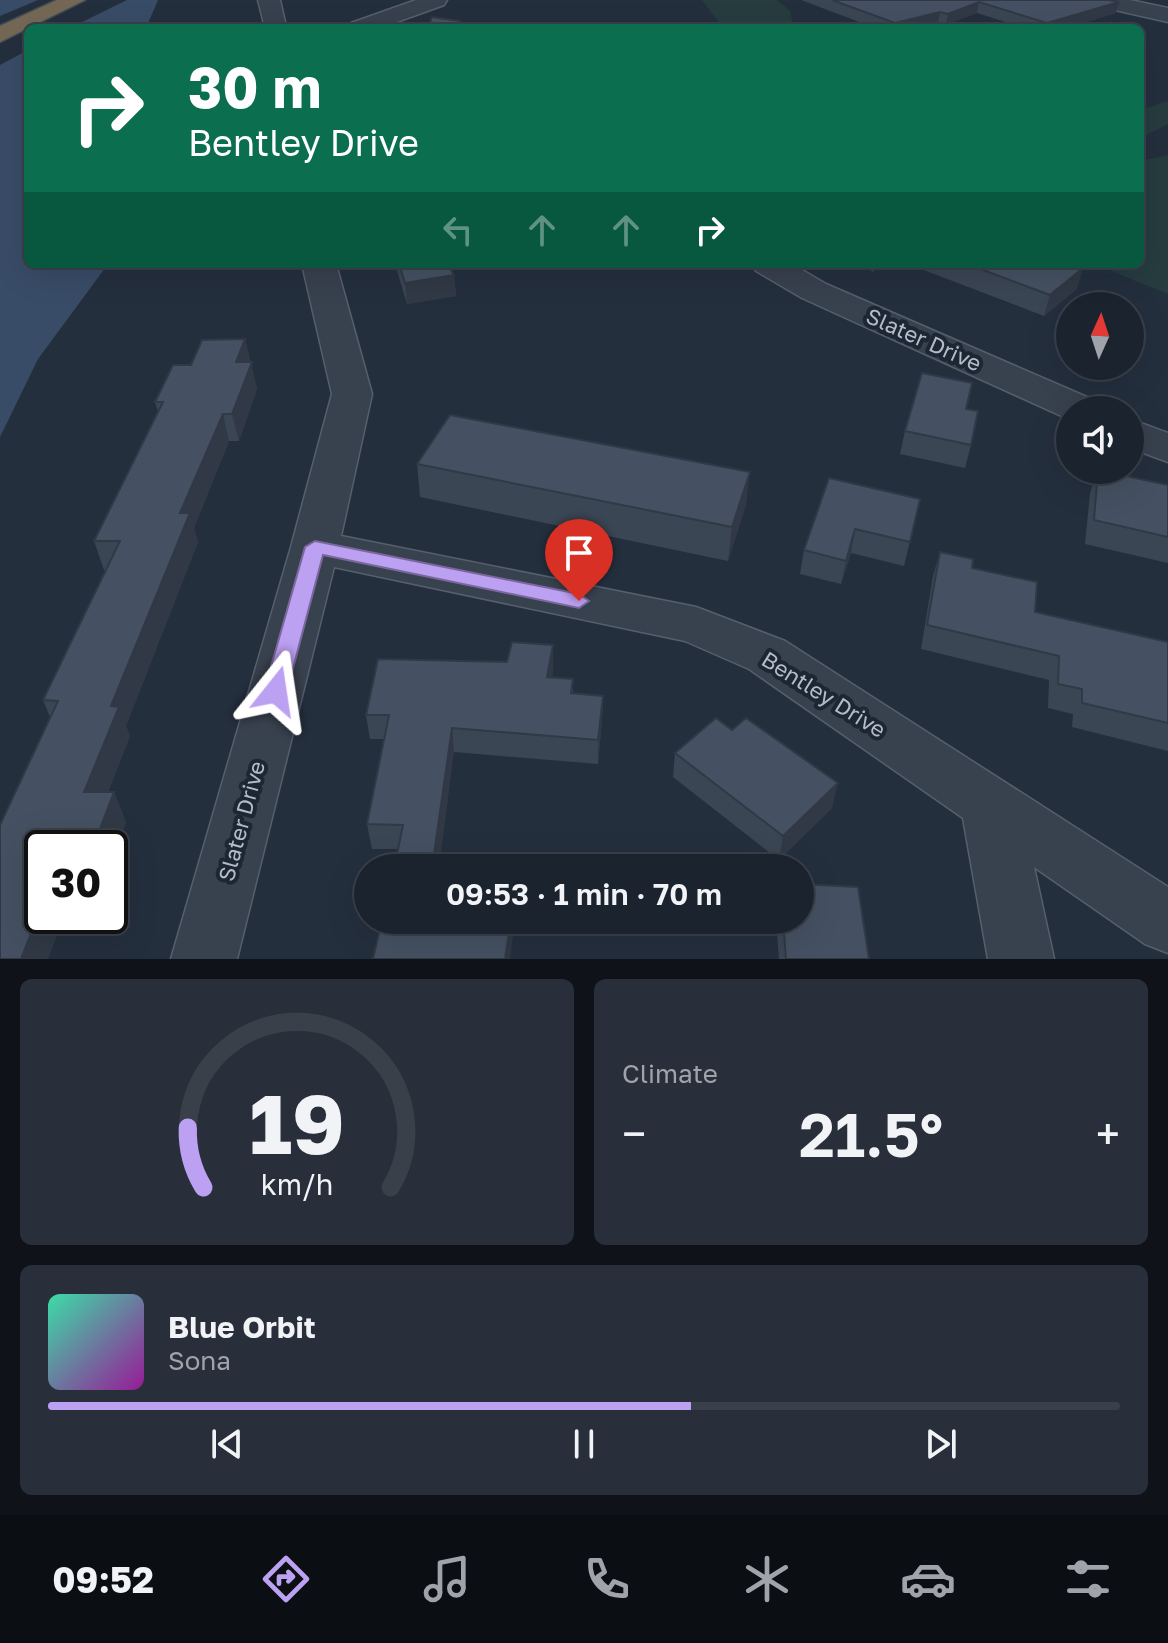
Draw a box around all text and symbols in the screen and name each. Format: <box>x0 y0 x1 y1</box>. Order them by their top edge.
text: 30 m <box>188 53 322 120</box>
icon: right <box>56 56 160 160</box>
text: Bentley Drive <box>188 121 419 164</box>
icon: left <box>436 208 480 252</box>
icon: ahead <box>520 208 564 252</box>
icon: ahead <box>604 208 648 252</box>
icon: right <box>688 208 732 252</box>
north arrow <box>1056 292 1144 380</box>
map controls <box>1056 292 1144 484</box>
street label: Slater Drive <box>862 302 986 376</box>
button: sound <box>1056 396 1144 484</box>
pin <box>545 519 613 601</box>
icon: arrive <box>557 531 601 575</box>
street label: Bentley Drive <box>757 645 891 743</box>
position arrow <box>234 649 318 733</box>
street label: Slater Drive <box>212 758 270 884</box>
speed limit sign: 30 <box>24 830 128 934</box>
text: 09:53 · 1 min · 70 m <box>446 876 722 912</box>
text: Climate <box>622 1058 718 1089</box>
text: 19 <box>249 1072 345 1172</box>
text: 21.5° <box>799 1098 943 1170</box>
text: − <box>622 1107 646 1160</box>
text: + <box>1096 1107 1120 1160</box>
text: km/h <box>261 1167 333 1201</box>
text: Blue Orbit <box>168 1309 316 1345</box>
text: Sona <box>168 1345 231 1376</box>
icon: previous <box>205 1422 249 1466</box>
icon: pause <box>562 1422 606 1466</box>
icon: next <box>919 1422 963 1466</box>
icon: directions <box>258 1551 314 1607</box>
icon: music <box>419 1551 475 1607</box>
icon: phone <box>579 1551 635 1607</box>
icon: climate <box>739 1551 795 1607</box>
icon: car <box>900 1551 956 1607</box>
icon: filters <box>1060 1551 1116 1607</box>
text: 09:52 <box>52 1558 154 1601</box>

